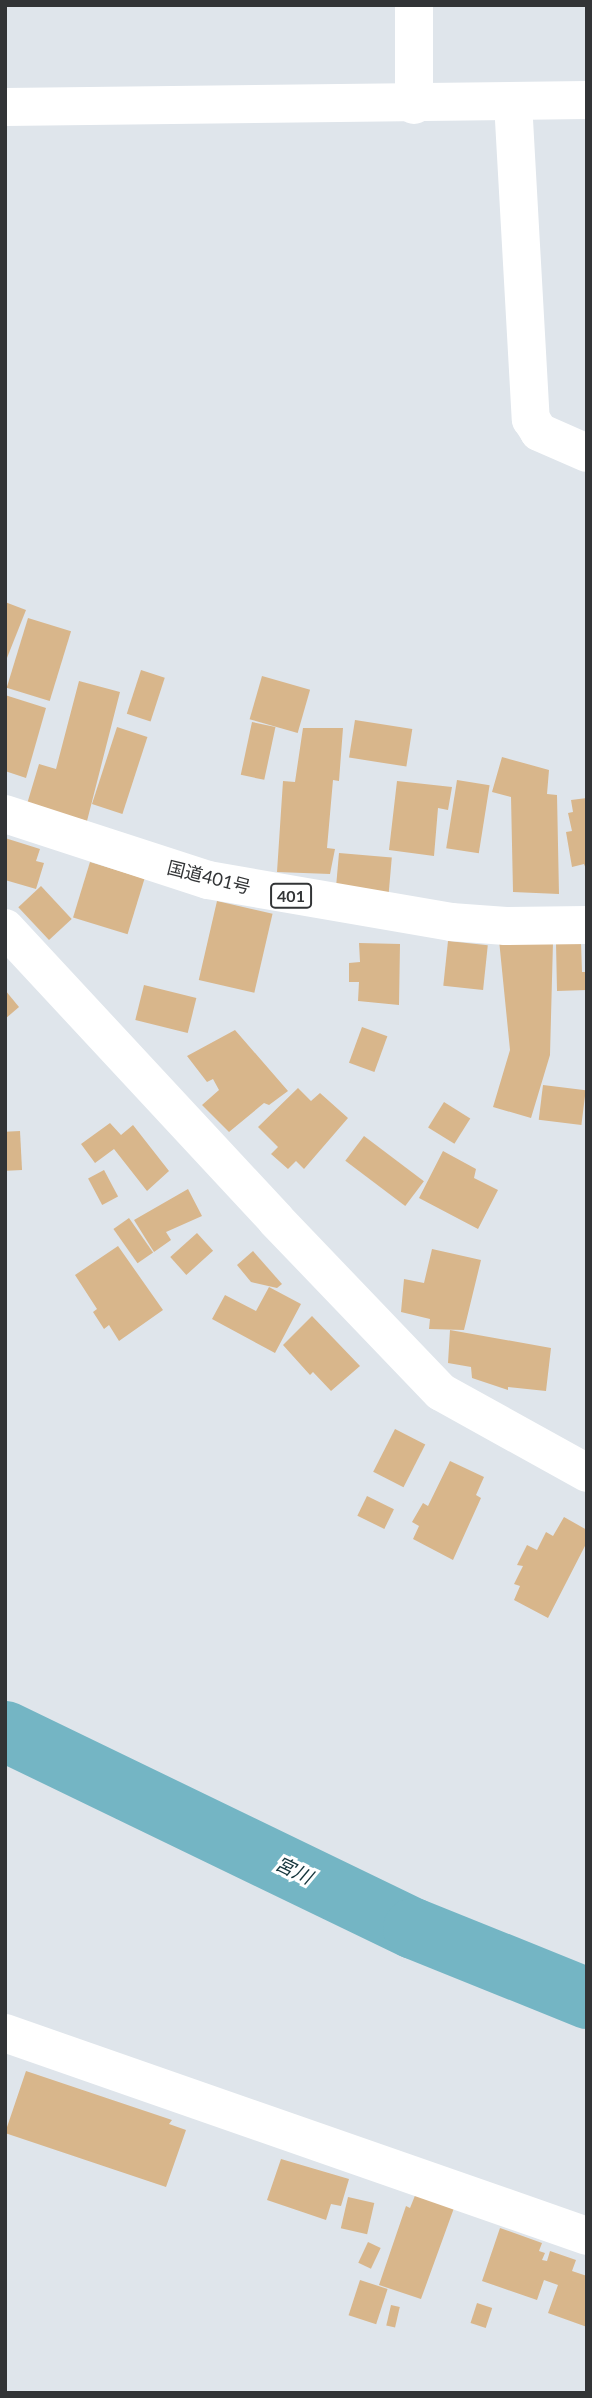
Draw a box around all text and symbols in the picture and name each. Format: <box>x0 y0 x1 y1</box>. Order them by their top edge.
street label: 国道401号 <box>165 856 253 898</box>
road number: 401 <box>270 884 312 908</box>
water label: 宮川 <box>272 1851 316 1889</box>

